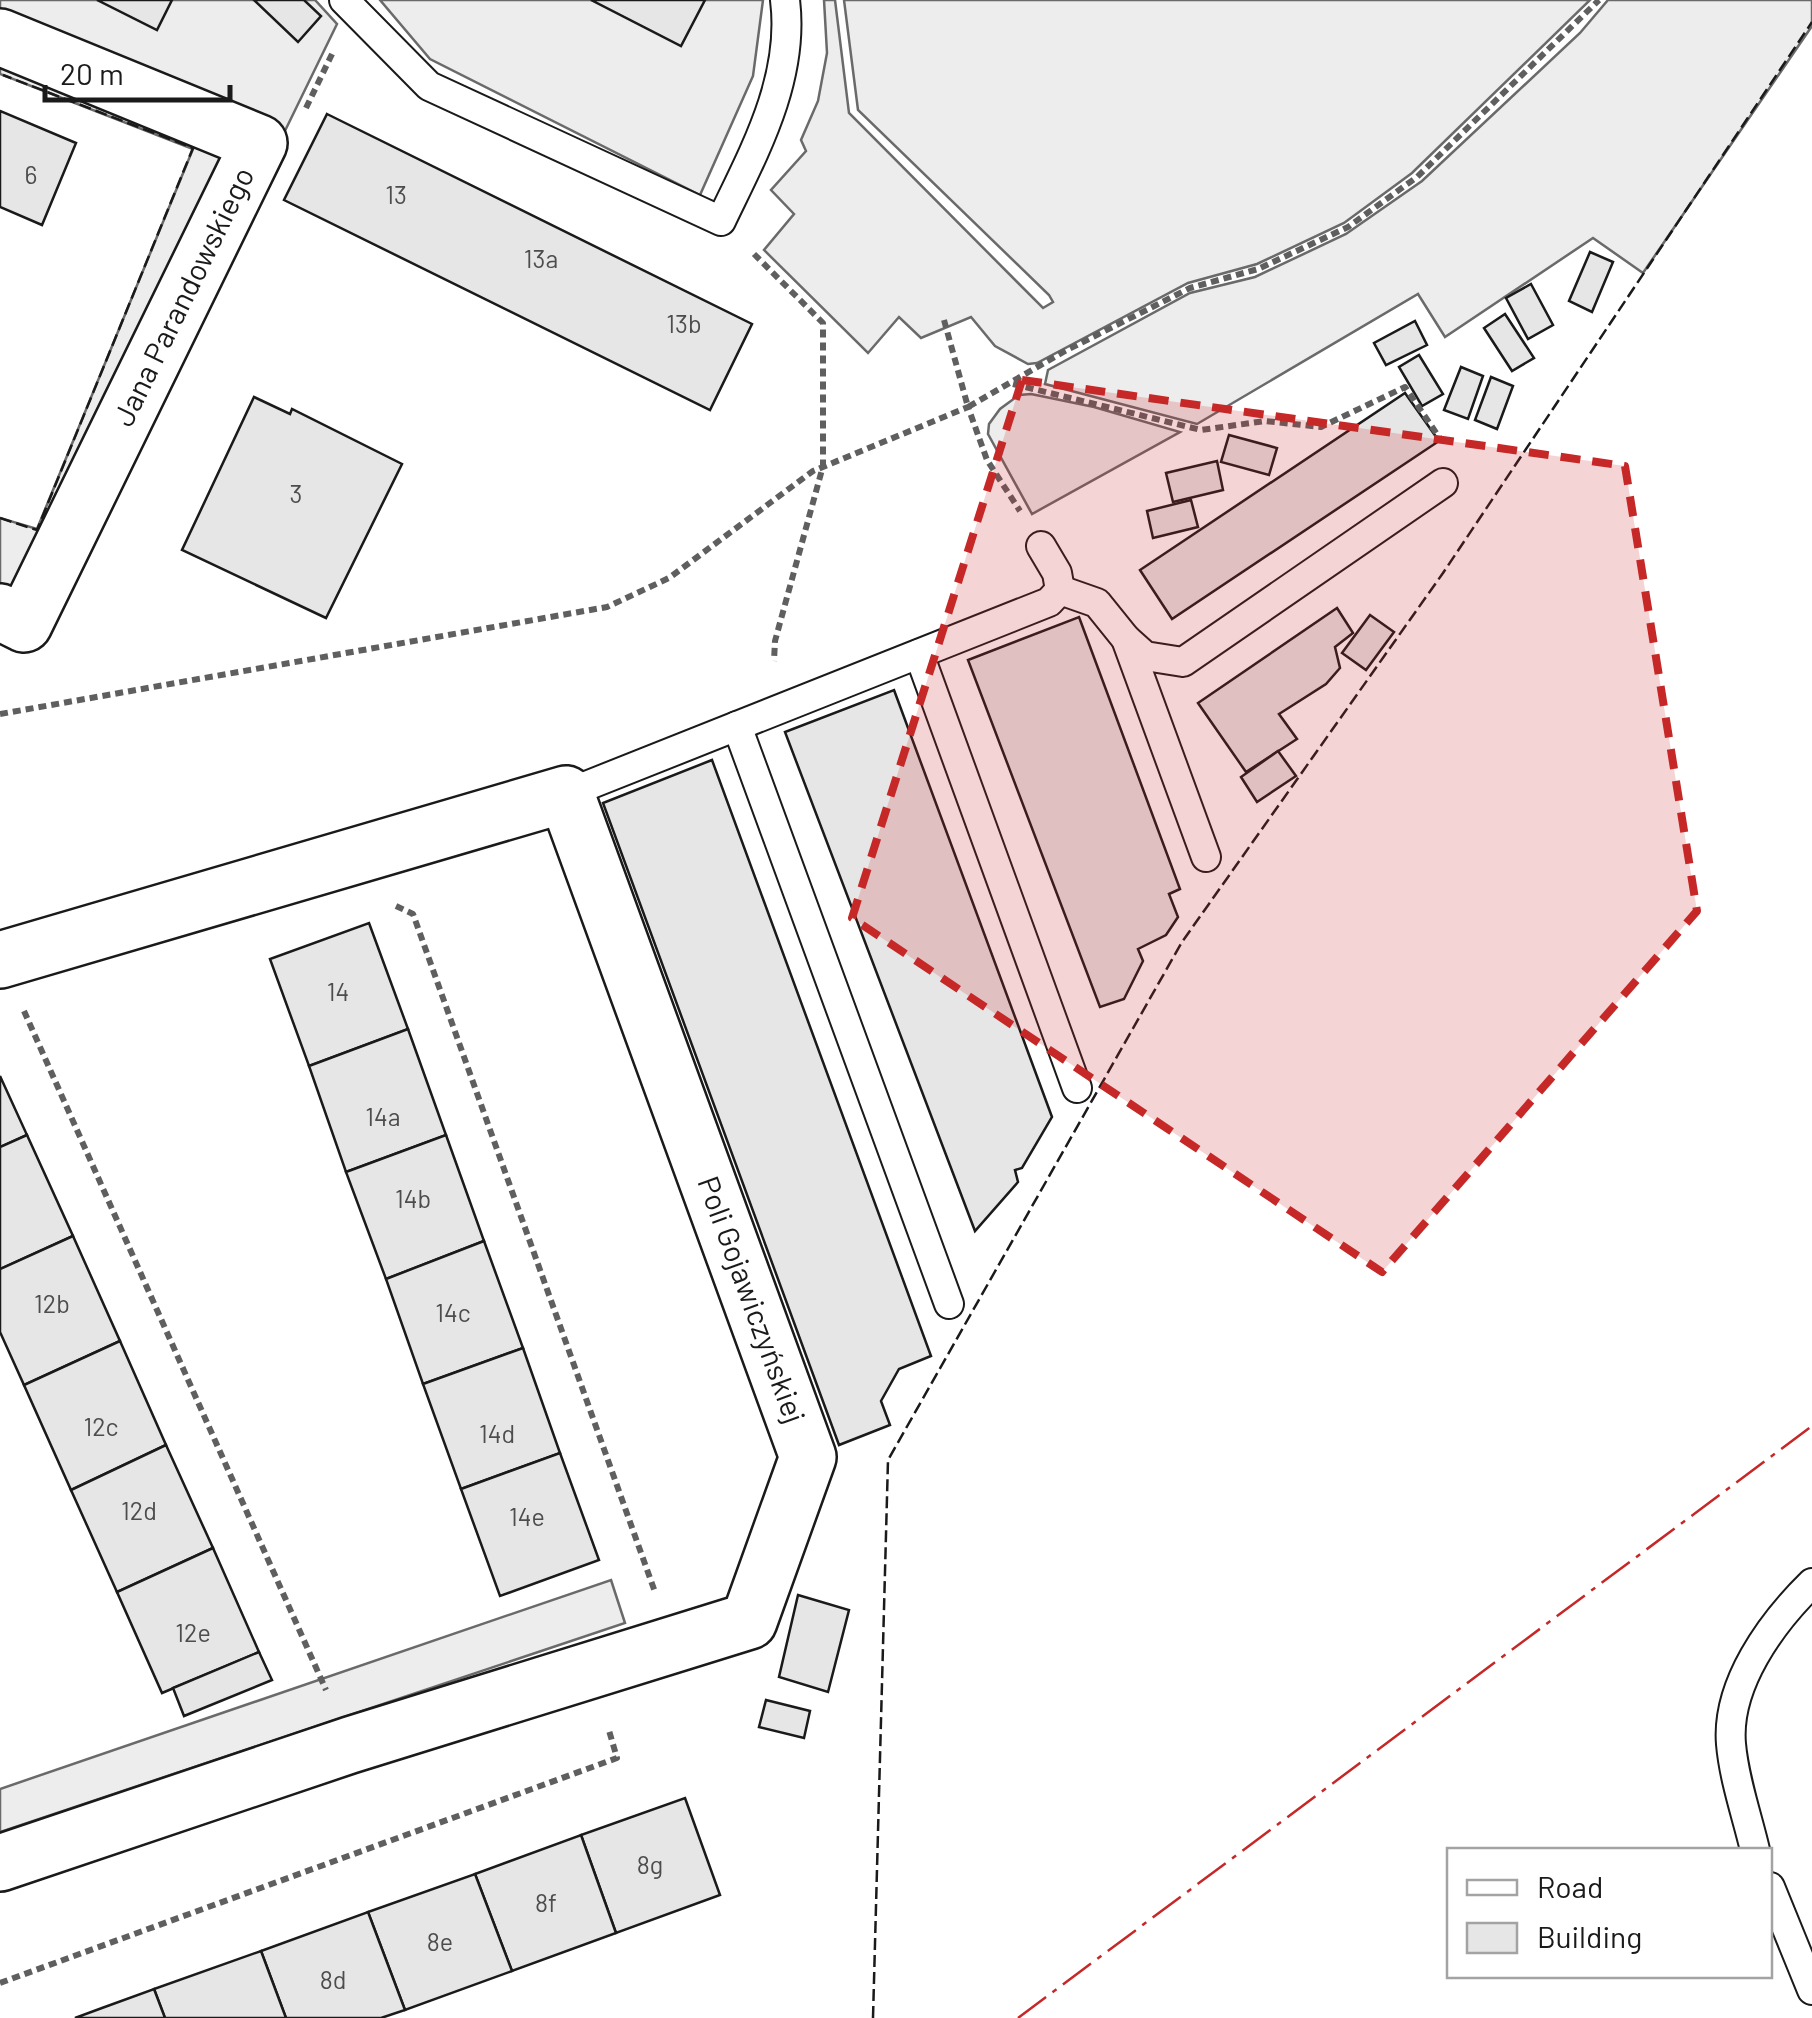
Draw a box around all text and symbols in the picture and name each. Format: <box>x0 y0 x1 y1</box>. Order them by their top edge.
scale bar <box>45 40 230 102</box>
text: 20 m <box>60 55 124 91</box>
house number: 6 <box>25 159 37 189</box>
street label: Jana Parandowskiego <box>104 161 261 431</box>
house number: 13 <box>385 179 407 209</box>
house number: 13a <box>524 243 558 273</box>
house number: 13b <box>666 308 702 338</box>
house number: 3 <box>290 478 302 508</box>
house number: 14 <box>327 976 349 1006</box>
house number: 14a <box>365 1101 401 1131</box>
street label: Poli Gojawiczyńskiej <box>691 1171 814 1428</box>
house number: 14b <box>395 1183 431 1213</box>
house number: 12b <box>34 1288 70 1318</box>
house number: 14c <box>435 1297 471 1327</box>
house number: 12c <box>83 1411 119 1441</box>
house number: 14d <box>479 1418 515 1448</box>
house number: 12d <box>121 1495 157 1525</box>
house number: 14e <box>509 1501 545 1531</box>
house number: 12e <box>175 1617 211 1647</box>
legend <box>1447 1848 1772 1978</box>
house number: 8g <box>637 1849 663 1879</box>
text: Road <box>1537 1868 1603 1904</box>
house number: 8f <box>535 1887 557 1917</box>
text: Building <box>1537 1918 1642 1954</box>
house number: 8e <box>427 1926 453 1956</box>
house number: 8d <box>320 1964 346 1994</box>

